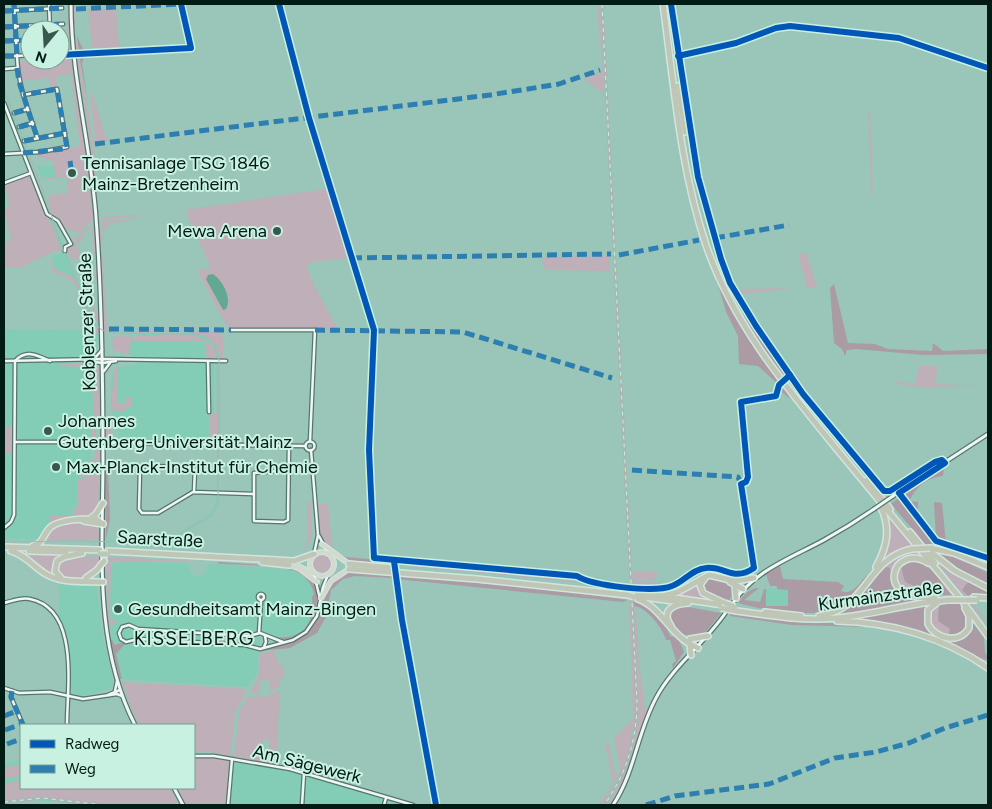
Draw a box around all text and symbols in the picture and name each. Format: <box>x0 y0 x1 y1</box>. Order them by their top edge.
north arrow <box>20 20 70 70</box>
text: N <box>33 47 49 67</box>
place label: Tennisanlage TSG 1846 Mainz-Bretzenheim <box>82 152 269 195</box>
marker: Tennisanlage TSG 1846 Mainz-Bretzenheim <box>66 167 78 179</box>
place label: Mewa Arena <box>167 220 267 242</box>
marker: Mewa Arena <box>271 225 283 237</box>
street label: Koblenzer Straße <box>74 253 100 391</box>
place label: Johannes Gutenberg-Universität Mainz <box>58 410 292 453</box>
marker: Johannes Gutenberg-Universität Mainz <box>42 425 54 437</box>
place label: Max-Planck-Institut für Chemie <box>66 456 318 478</box>
marker: Max-Planck-Institut für Chemie <box>50 461 62 473</box>
street label: Saarstraße <box>117 526 204 552</box>
street label: Kurmainzstraße <box>817 576 944 616</box>
place label: Gesundheitsamt Mainz-Bingen <box>128 598 376 620</box>
marker: Gesundheitsamt Mainz-Bingen <box>112 603 124 615</box>
district label: KISSELBERG <box>134 627 254 650</box>
legend <box>20 724 195 789</box>
text: Radweg <box>65 735 119 753</box>
street label: Am Sägewerk <box>251 740 364 788</box>
text: Weg <box>65 760 96 778</box>

